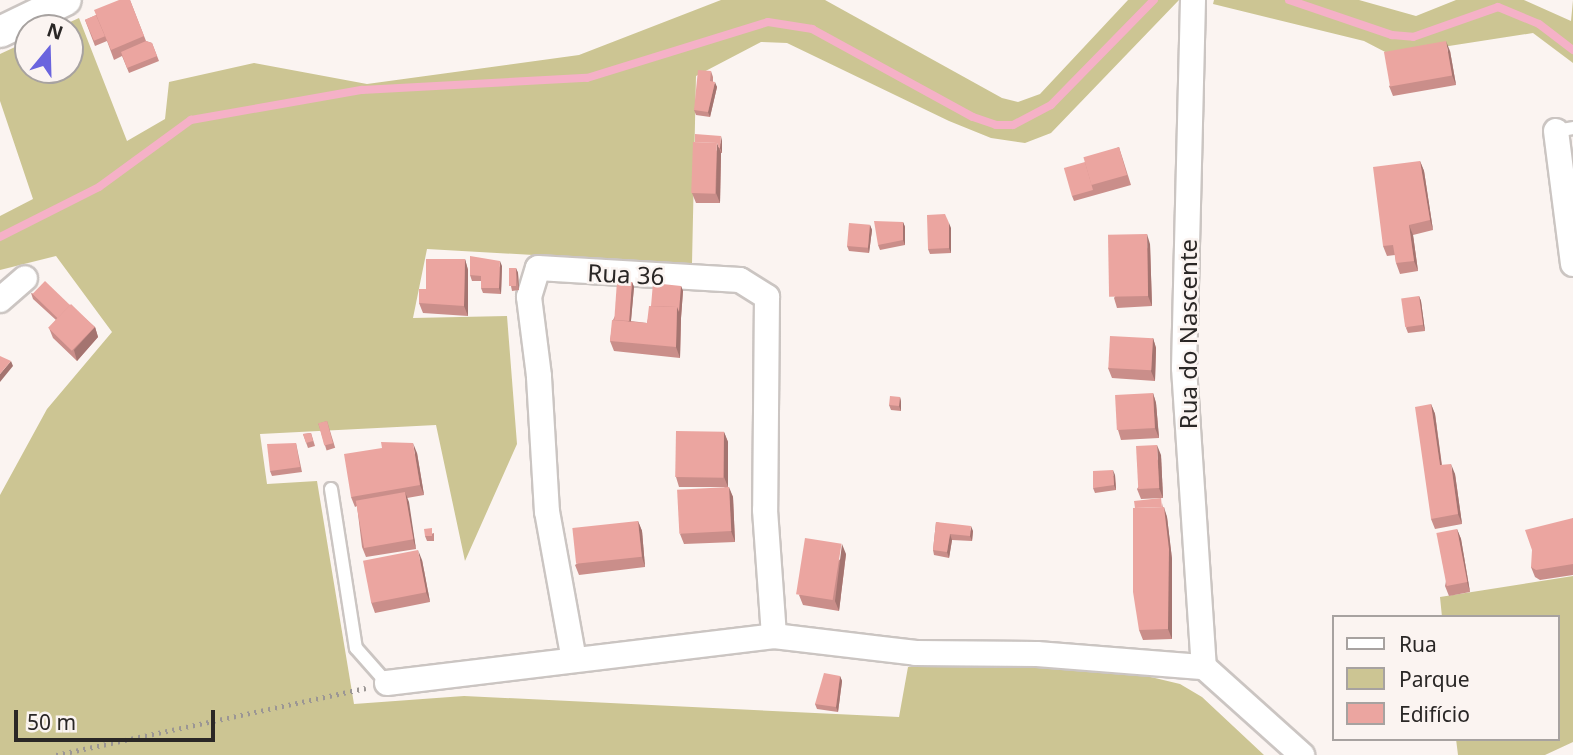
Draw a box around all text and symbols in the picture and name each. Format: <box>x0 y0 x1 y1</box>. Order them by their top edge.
north arrow <box>14 14 84 84</box>
text: N <box>44 16 67 46</box>
street label: Rua do Nascente <box>1174 239 1202 429</box>
street label: Rua 36 <box>587 258 665 290</box>
legend <box>1332 615 1559 741</box>
text: Rua <box>1399 630 1437 658</box>
text: Parque <box>1399 665 1469 693</box>
scale bar <box>18 696 219 740</box>
text: Edifício <box>1399 700 1470 728</box>
text: 50 m <box>27 708 76 736</box>

